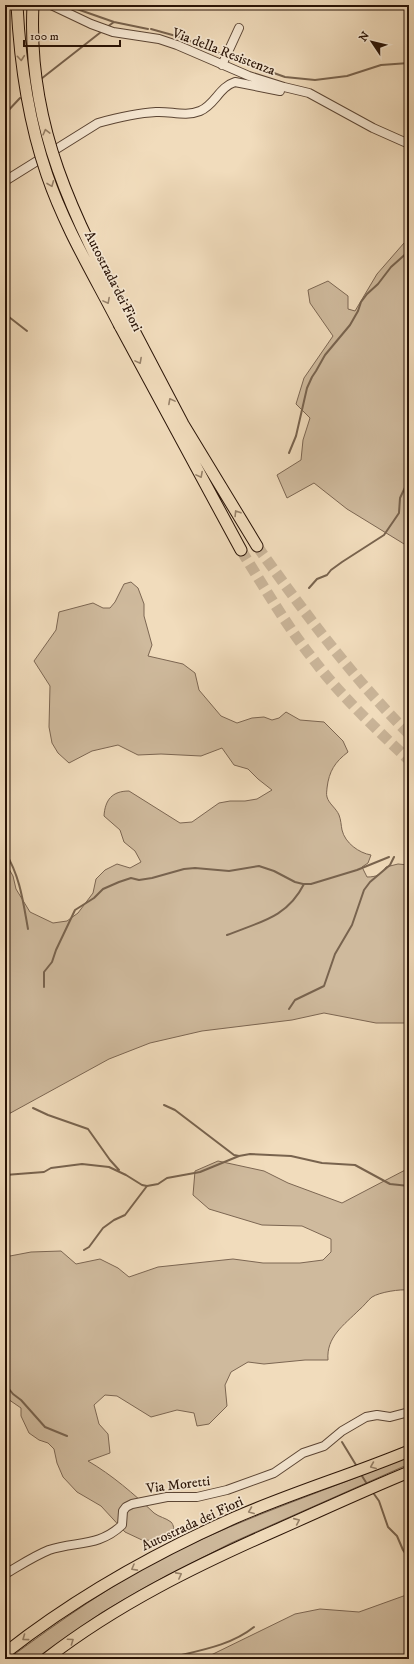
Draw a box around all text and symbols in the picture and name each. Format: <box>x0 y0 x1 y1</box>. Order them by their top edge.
scale bar <box>24 22 120 48</box>
north arrow <box>352 22 392 62</box>
street label: Via della Resistenza <box>169 24 278 80</box>
text: 100 m <box>30 29 59 44</box>
text: N <box>356 29 373 45</box>
one-way arrow <box>16 55 25 61</box>
one-way arrow <box>43 129 51 135</box>
one-way arrow <box>46 180 54 187</box>
street label: Autostrada dei Fiori <box>80 228 146 335</box>
one-way arrow <box>102 297 110 304</box>
one-way arrow <box>134 357 141 364</box>
one-way arrow <box>168 397 176 405</box>
one-way arrow <box>195 471 203 479</box>
one-way arrow <box>234 510 241 517</box>
one-way arrow <box>370 1461 377 1469</box>
street label: Via Moretti <box>144 1472 211 1498</box>
street label: Autostrada dei Fiori <box>139 1492 247 1555</box>
one-way arrow <box>248 1507 255 1515</box>
one-way arrow <box>293 1518 300 1526</box>
one-way arrow <box>131 1563 138 1570</box>
one-way arrow <box>175 1572 182 1580</box>
one-way arrow <box>22 1633 29 1641</box>
one-way arrow <box>67 1639 74 1646</box>

